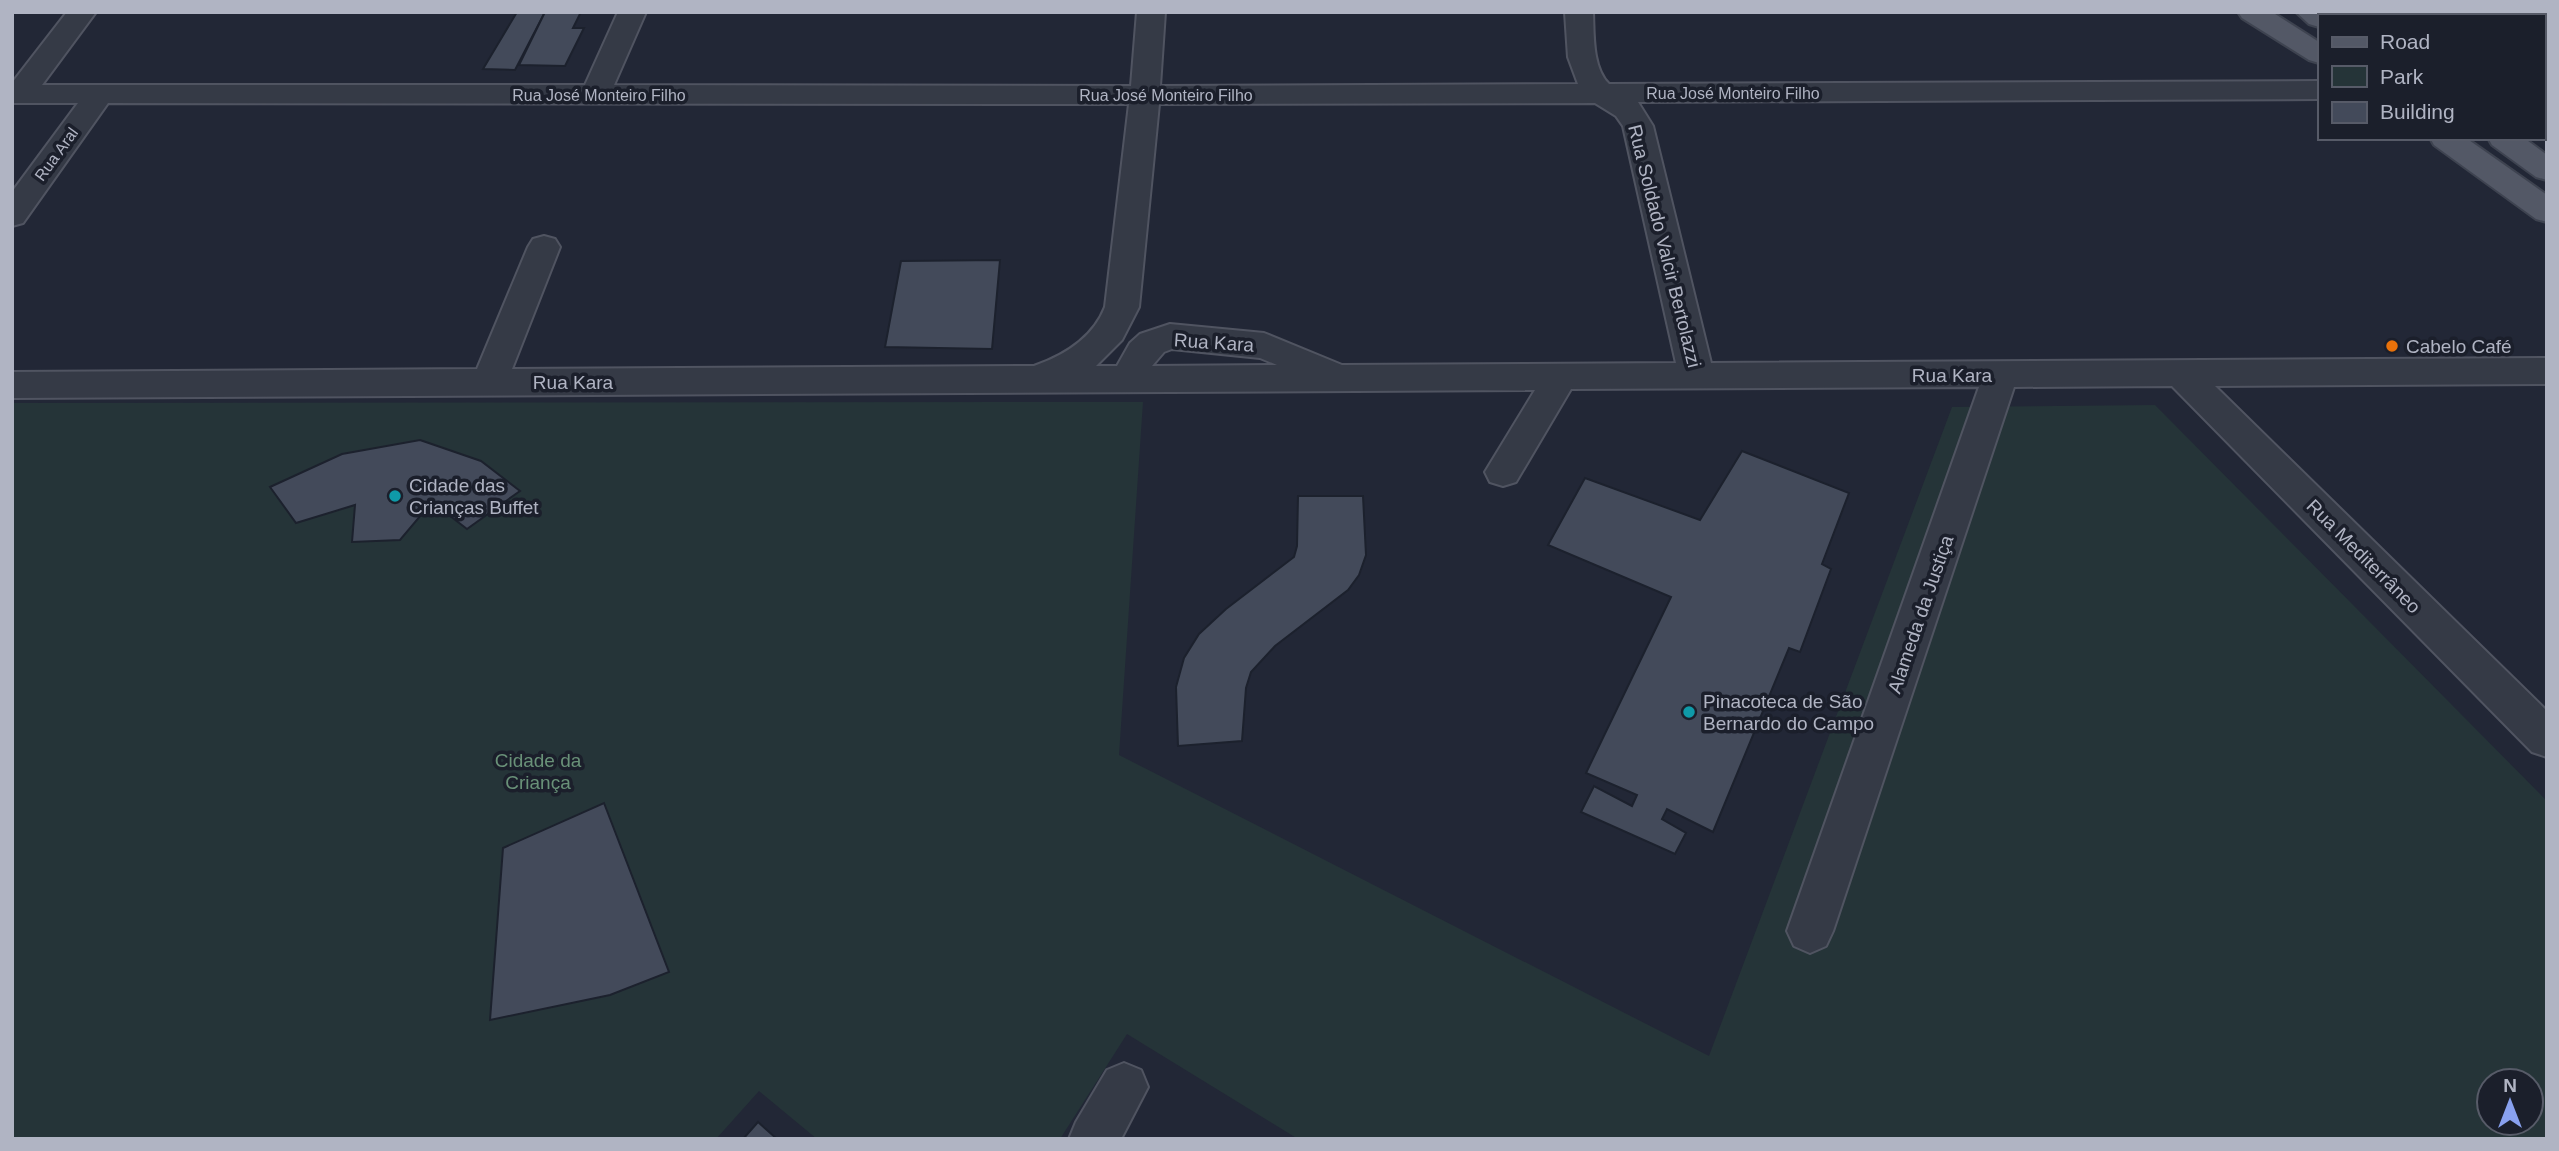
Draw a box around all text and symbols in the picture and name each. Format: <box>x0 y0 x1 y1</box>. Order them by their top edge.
legend <box>2318 14 2545 140</box>
text: Road <box>2380 30 2430 53</box>
text: Park <box>2380 65 2424 88</box>
street label: Rua José Monteiro Filho <box>1646 85 1820 102</box>
street label: Rua José Monteiro Filho <box>512 87 686 104</box>
street label: Rua José Monteiro Filho <box>1079 87 1253 104</box>
text: Building <box>2380 100 2455 123</box>
street label: Rua Soldado Valcir Bertolazzi <box>1624 122 1705 370</box>
street label: Rua Aral <box>31 124 81 184</box>
street label: Rua Kara <box>1173 329 1255 356</box>
place label: Cabelo Café <box>2406 336 2512 357</box>
marker: Cabelo Café <box>2384 338 2400 354</box>
street label: Rua Kara <box>1912 365 1993 386</box>
street label: Rua Kara <box>533 372 614 393</box>
place label: Cidade das Crianças Buffet <box>409 475 539 518</box>
marker: Cidade das Crianças Buffet <box>387 488 403 504</box>
street label: Rua Mediterrâneo <box>2302 495 2425 618</box>
street label: Alameda da Justiça <box>1884 532 1958 696</box>
place label: Pinacoteca de São Bernardo do Campo <box>1703 691 1874 734</box>
marker: Pinacoteca de São Bernardo do Campo <box>1681 704 1697 720</box>
park label: Cidade da Criança <box>495 750 582 793</box>
north arrow <box>2475 1067 2545 1137</box>
text: N <box>2503 1075 2517 1096</box>

